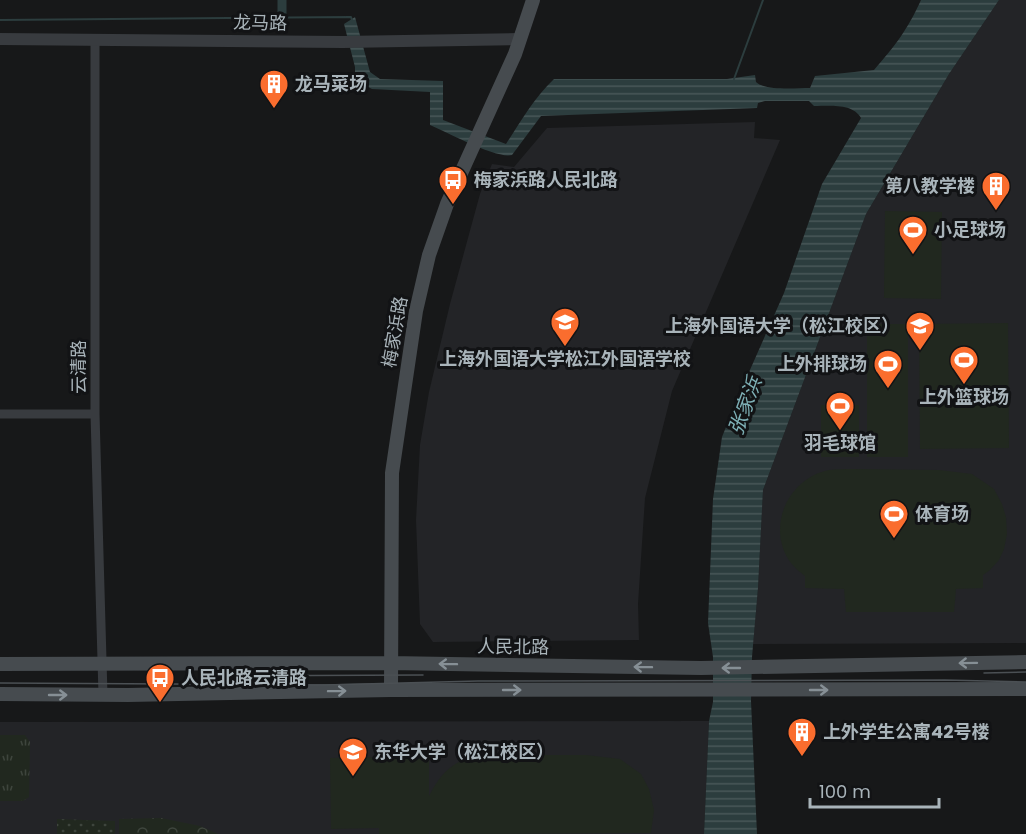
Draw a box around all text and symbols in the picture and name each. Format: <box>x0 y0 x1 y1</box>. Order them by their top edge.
street label: 龙马路 <box>233 10 287 35</box>
building icon: 龙马菜场 <box>258 68 290 110</box>
place label: 龙马菜场 <box>295 71 367 96</box>
bus stop icon: 梅家浜路人民北路 <box>437 164 469 206</box>
place label: 梅家浜路人民北路 <box>474 167 618 192</box>
building icon: 第八教学楼 <box>980 170 1012 212</box>
place label: 第八教学楼 <box>885 173 975 198</box>
sports icon: 小足球场 <box>897 214 929 256</box>
place label: 小足球场 <box>934 217 1006 242</box>
street label: 梅家浜路 <box>376 294 413 370</box>
school or university icon: 上海外国语大学松江外国语学校 <box>549 306 581 348</box>
school or university icon: 上海外国语大学（松江校区） <box>904 310 936 352</box>
place label: 上海外国语大学（松江校区） <box>665 313 899 338</box>
street label: 云清路 <box>66 340 91 394</box>
sports icon: 上外篮球场 <box>948 344 980 386</box>
place label: 上海外国语大学松江外国语学校 <box>439 346 691 371</box>
sports icon: 上外排球场 <box>872 348 904 390</box>
place label: 上外排球场 <box>777 351 867 376</box>
water label: 张家浜 <box>722 371 769 439</box>
place label: 上外篮球场 <box>919 384 1009 409</box>
sports icon: 羽毛球馆 <box>824 390 856 432</box>
place label: 羽毛球馆 <box>804 430 876 455</box>
sports icon: 体育场 <box>878 498 910 540</box>
place label: 体育场 <box>915 501 969 526</box>
street label: 人民北路 <box>477 633 549 660</box>
one-way arrow <box>958 657 978 669</box>
one-way arrow <box>438 658 458 670</box>
one-way arrow <box>633 661 653 672</box>
bus stop icon: 人民北路云清路 <box>144 662 176 704</box>
one-way arrow <box>722 662 742 674</box>
place label: 人民北路云清路 <box>181 665 307 690</box>
one-way arrow <box>502 684 522 696</box>
one-way arrow <box>809 684 829 696</box>
one-way arrow <box>327 685 347 697</box>
one-way arrow <box>48 689 68 701</box>
building icon: 上外学生公寓42号楼 <box>786 716 818 758</box>
place label: 上外学生公寓42号楼 <box>823 719 989 744</box>
school or university icon: 东华大学（松江校区） <box>337 736 369 778</box>
place label: 东华大学（松江校区） <box>374 739 554 764</box>
scale bar <box>810 771 939 809</box>
text: 100 m <box>819 779 871 804</box>

